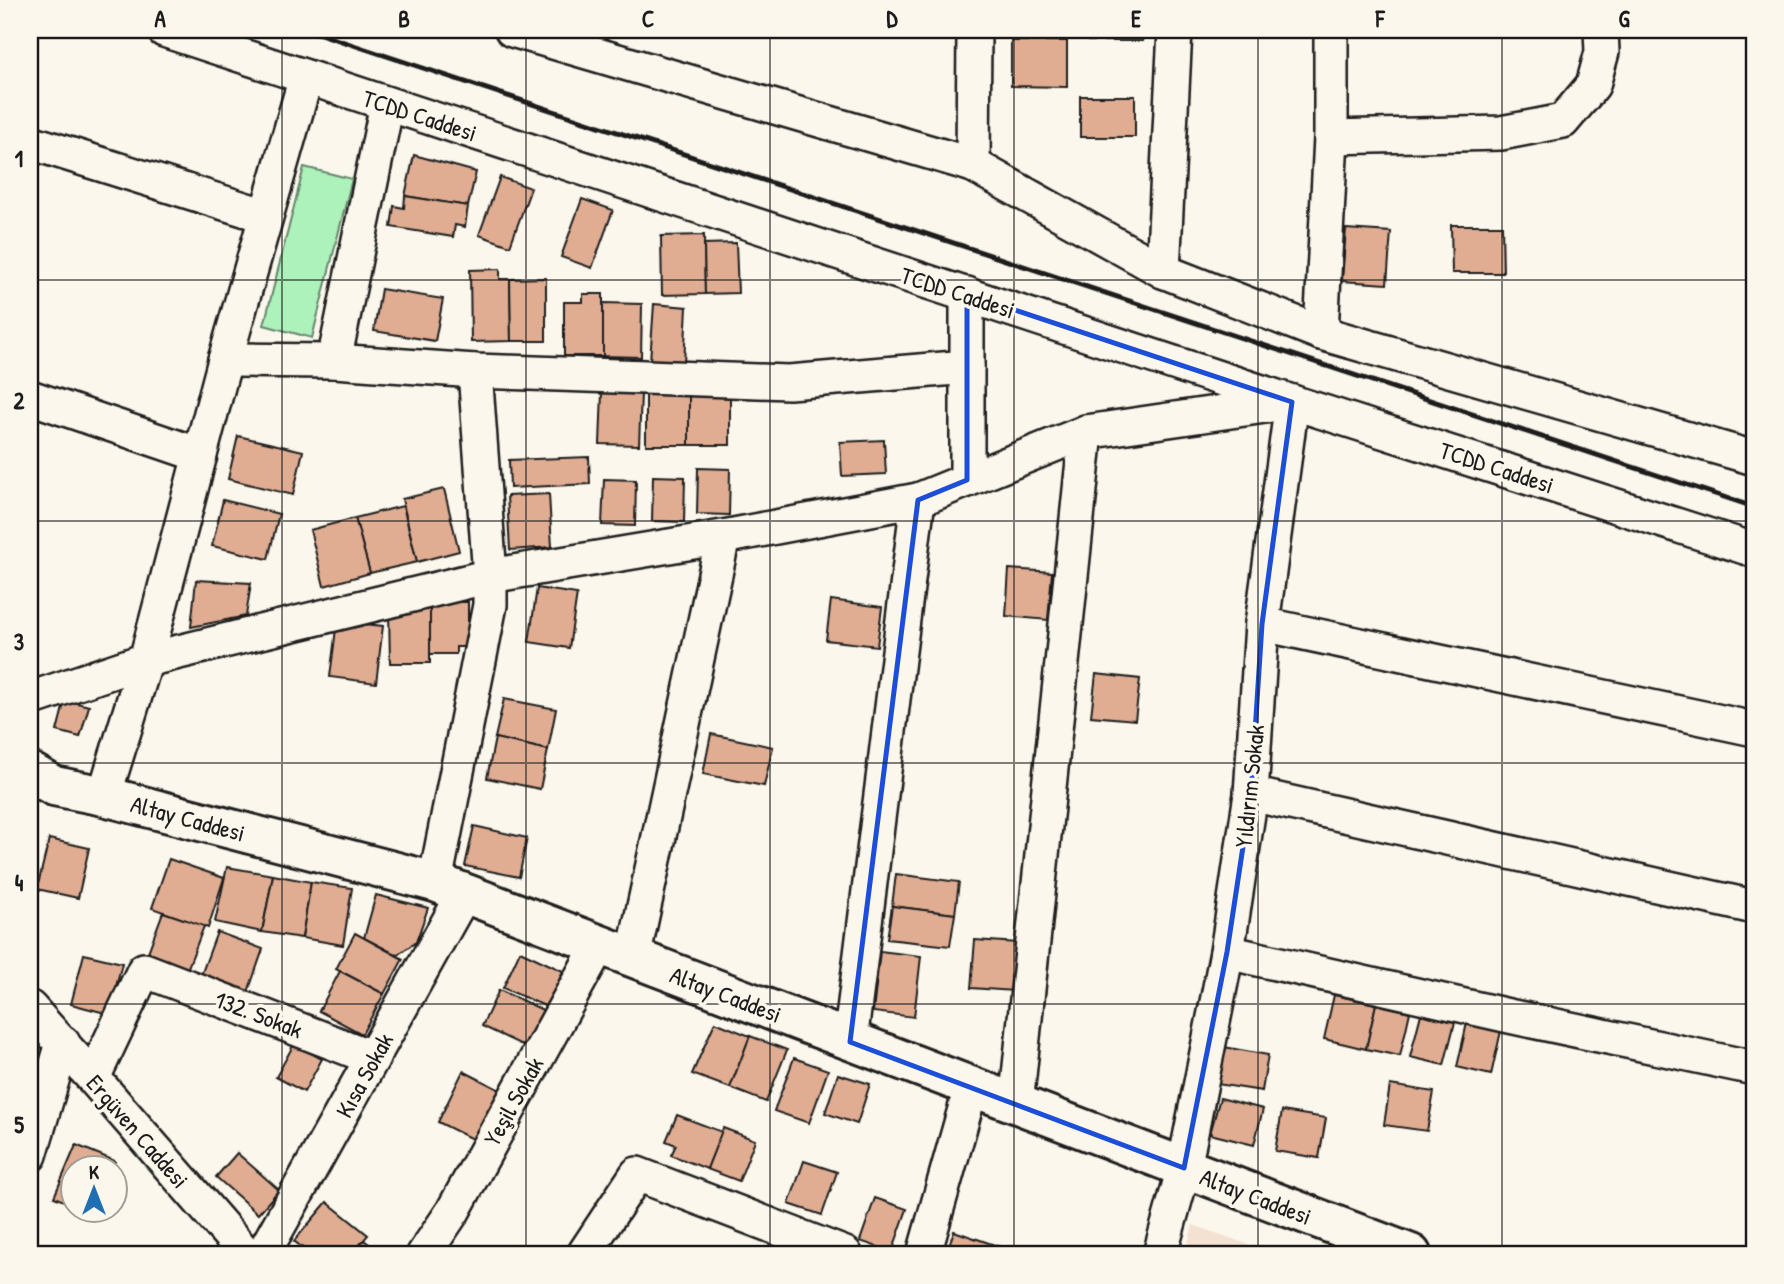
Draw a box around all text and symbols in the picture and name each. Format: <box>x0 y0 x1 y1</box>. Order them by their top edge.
text: A <box>154 3 166 34</box>
text: B <box>398 3 410 34</box>
text: C <box>642 3 654 34</box>
text: D <box>887 3 899 34</box>
text: E <box>1131 3 1142 34</box>
text: F <box>1375 3 1386 34</box>
text: G <box>1618 3 1630 34</box>
street label: TCDD Caddesi <box>359 82 481 148</box>
text: 1 <box>15 143 23 174</box>
street label: TCDD Caddesi <box>897 259 1019 325</box>
text: 2 <box>14 385 25 416</box>
street label: TCDD Caddesi <box>1436 434 1558 500</box>
text: 3 <box>14 626 24 657</box>
street label: Yıldırım Sokak <box>1227 723 1271 849</box>
street label: Altay Caddesi <box>127 787 249 849</box>
text: 4 <box>15 867 24 898</box>
street label: Altay Caddesi <box>666 958 786 1030</box>
street label: 132. Sokak <box>211 983 307 1045</box>
street label: Kısa Sokak <box>328 1027 400 1123</box>
street label: Yeşil Sokak <box>476 1051 550 1151</box>
street label: Ergüven Caddesi <box>80 1067 196 1195</box>
text: 5 <box>14 1109 24 1140</box>
north arrow <box>60 1154 130 1224</box>
text: K <box>89 1159 99 1185</box>
street label: Altay Caddesi <box>1196 1160 1316 1232</box>

